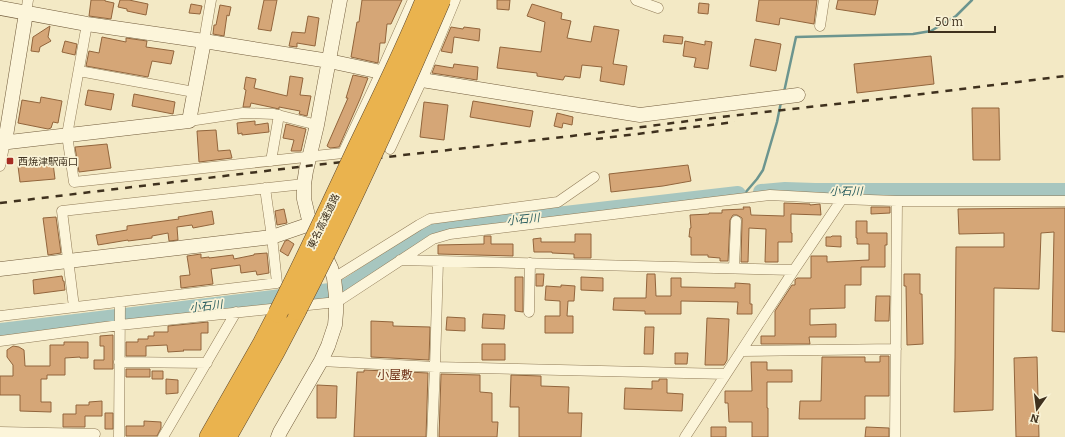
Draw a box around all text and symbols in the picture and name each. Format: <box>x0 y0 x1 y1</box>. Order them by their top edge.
scale bar <box>929 8 995 34</box>
text: 50 m <box>935 15 964 29</box>
marker: 西焼津駅南口 <box>5 156 15 166</box>
place label: 西焼津駅南口 <box>18 156 78 168</box>
water label: 小石川 <box>830 185 863 198</box>
street label: 東名高速道路 <box>305 192 342 251</box>
water label: 小石川 <box>506 211 541 228</box>
water label: 小石川 <box>189 298 224 315</box>
district label: 小屋敷 <box>377 368 413 382</box>
north arrow <box>1017 389 1057 429</box>
text: N <box>1029 411 1040 426</box>

